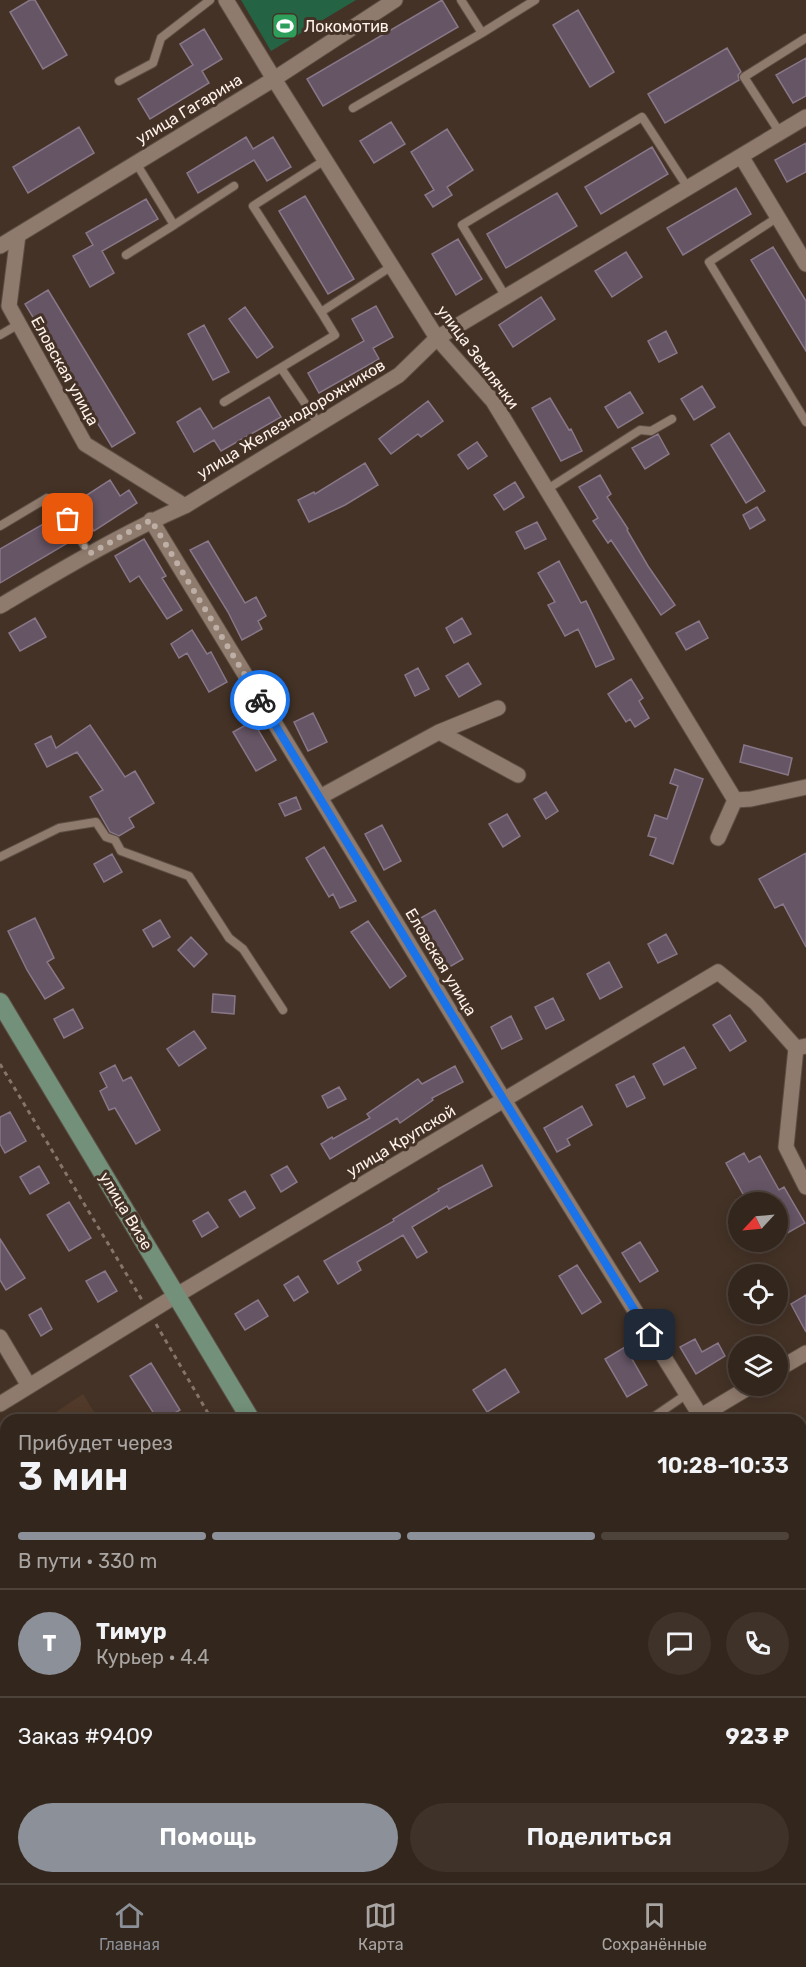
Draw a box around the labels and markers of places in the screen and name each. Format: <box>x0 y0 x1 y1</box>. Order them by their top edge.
sports icon: Локомотив <box>270 11 300 41</box>
place label: Локомотив <box>304 17 389 36</box>
pin <box>42 493 93 544</box>
pin <box>624 1309 675 1360</box>

